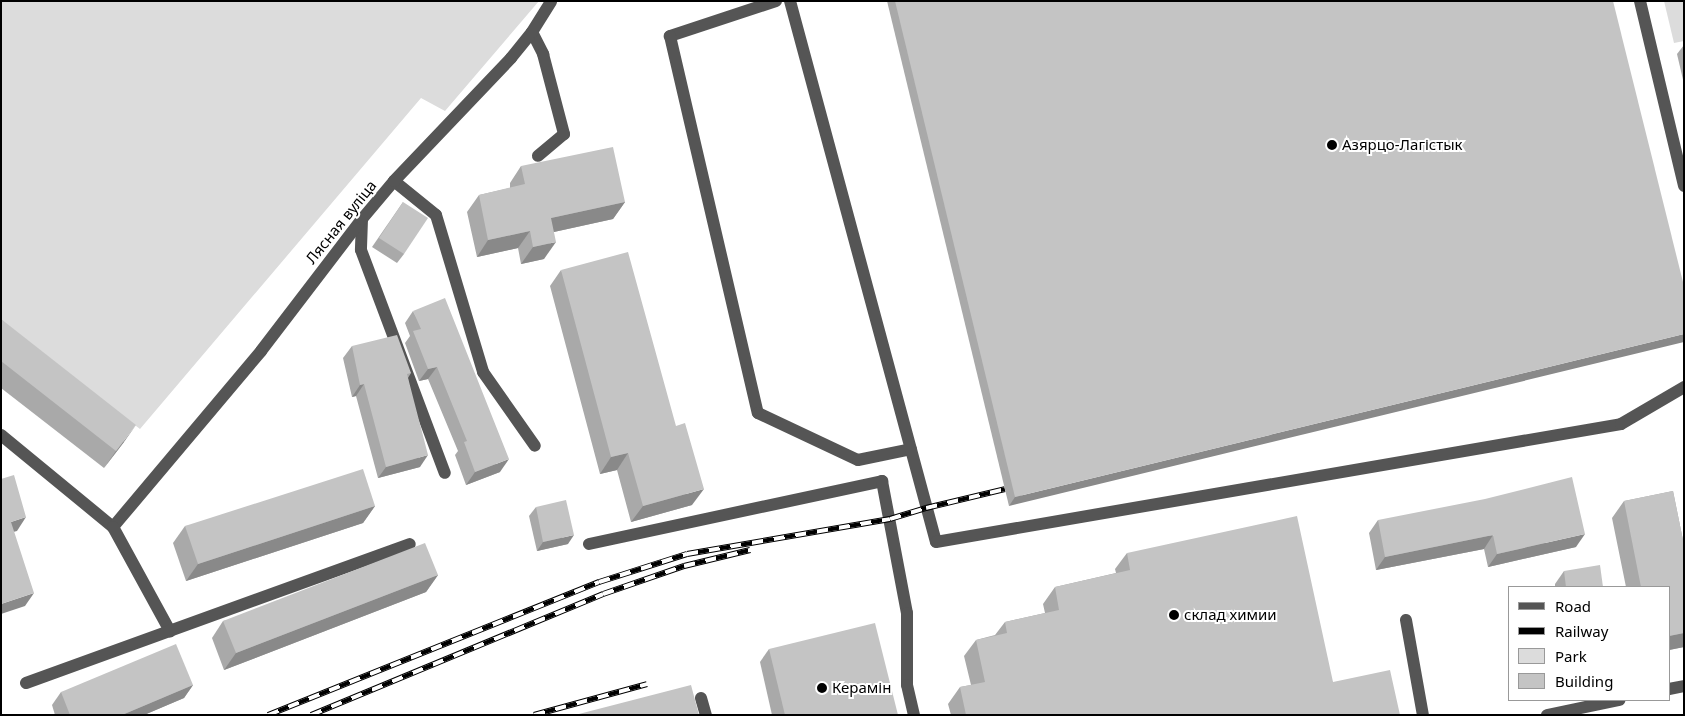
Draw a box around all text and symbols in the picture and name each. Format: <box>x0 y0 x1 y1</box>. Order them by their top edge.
place label: Азярцо-Лагістык <box>1342 136 1463 154</box>
marker: Азярцо-Лагістык <box>1326 139 1338 151</box>
street label: Лясная вуліца <box>302 177 380 267</box>
legend <box>1508 586 1670 701</box>
text: Road <box>1555 596 1591 616</box>
place label: склад химии <box>1184 606 1277 624</box>
marker: склад химии <box>1168 609 1180 621</box>
text: Railway <box>1555 621 1608 641</box>
text: Park <box>1555 646 1587 666</box>
text: Building <box>1555 671 1613 691</box>
place label: Керамін <box>832 679 891 697</box>
marker: Керамін <box>816 682 828 694</box>

